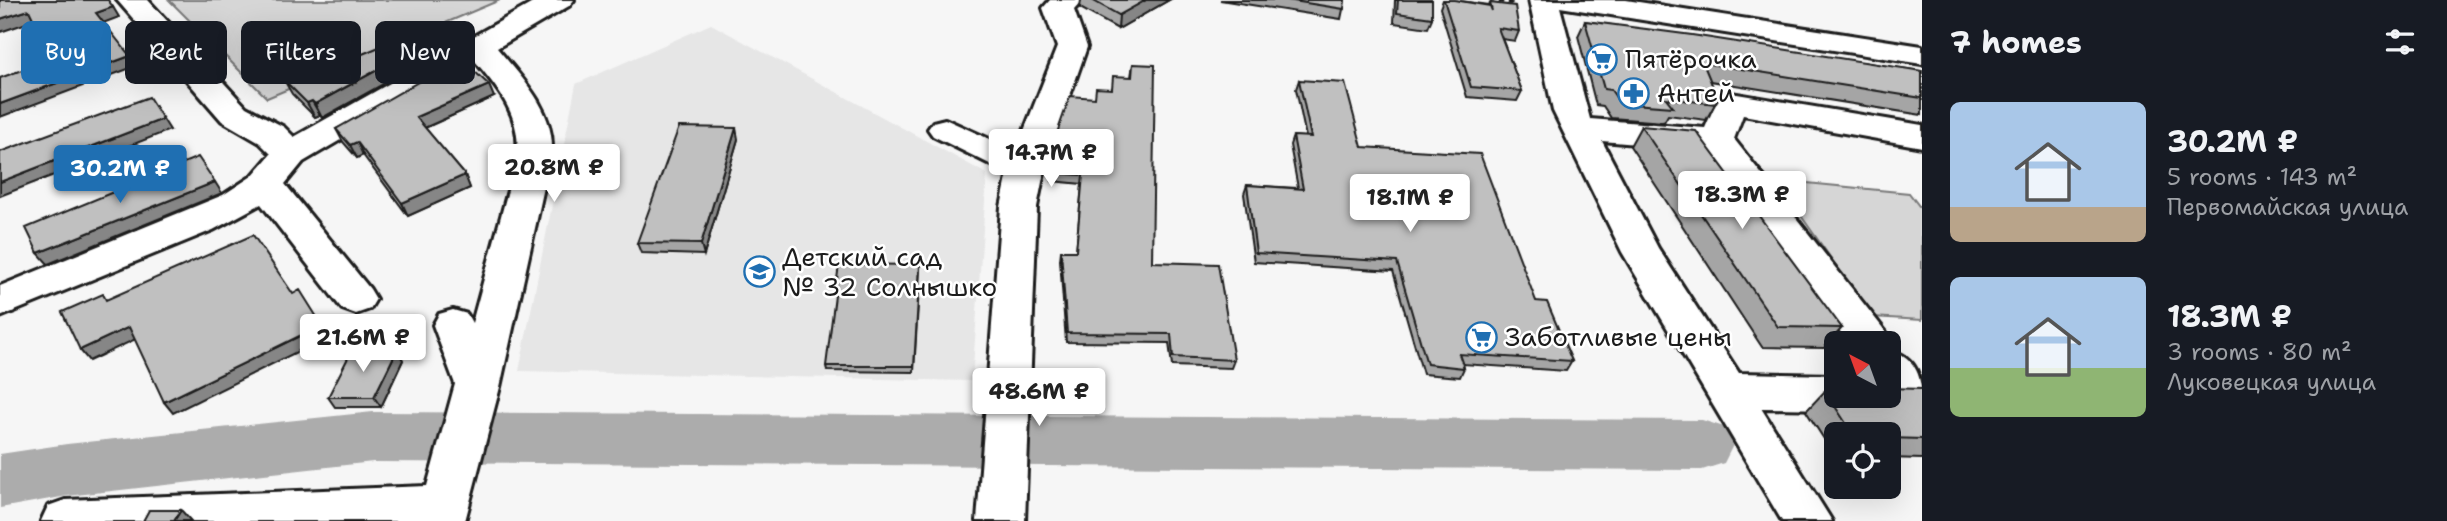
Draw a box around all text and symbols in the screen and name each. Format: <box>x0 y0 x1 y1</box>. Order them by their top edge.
chip: Buy <box>21 21 111 84</box>
chip: Rent <box>125 21 227 84</box>
chip: Filters <box>241 21 361 84</box>
chip: New <box>375 21 475 84</box>
text: 7 homes <box>1950 22 2082 63</box>
icon: filters <box>2381 23 2419 61</box>
place label: Пятёрочка <box>1625 41 1757 76</box>
supermarket icon: Пятёрочка <box>1585 42 1619 76</box>
place label: Антей <box>1657 75 1735 110</box>
pharmacy icon: Антей <box>1617 76 1651 110</box>
text: 30.2M ₽ <box>2167 121 2298 162</box>
pin: 14.7M ₽ <box>986 130 1116 189</box>
icon: home <box>2006 130 2090 214</box>
text: 14.7M ₽ <box>1005 137 1097 167</box>
pin: 20.8M ₽ <box>489 144 619 204</box>
pin: 30.2M ₽ <box>55 146 185 205</box>
text: 20.8M ₽ <box>504 152 604 182</box>
text: 30.2M ₽ <box>70 153 170 183</box>
text: 5 rooms · 143 m² <box>2167 162 2357 192</box>
pin: 18.3M ₽ <box>1677 172 1807 231</box>
pin: 18.1M ₽ <box>1345 174 1475 234</box>
text: 18.3M ₽ <box>1694 179 1790 209</box>
text: 18.1M ₽ <box>1366 182 1454 212</box>
text: Первомайская улица <box>2167 192 2408 222</box>
place label: Детский сад № 32 Солнышко <box>782 239 997 304</box>
school or university icon: Детский сад № 32 Солнышко <box>742 255 776 289</box>
text: 18.3M ₽ <box>2167 296 2292 337</box>
icon: home <box>2006 305 2090 389</box>
pin: 21.6M ₽ <box>298 314 428 374</box>
place label: Заботливые цены <box>1505 319 1732 354</box>
supermarket icon: Заботливые цены <box>1465 320 1499 354</box>
text: 21.6M ₽ <box>316 322 410 352</box>
north arrow <box>1824 331 1900 408</box>
map controls <box>1824 331 1901 499</box>
text: 3 rooms · 80 m² <box>2167 337 2352 367</box>
text: Луковецкая улица <box>2167 367 2376 397</box>
pin: 48.6M ₽ <box>974 368 1104 428</box>
text: 48.6M ₽ <box>988 376 1090 406</box>
button: locate <box>1824 422 1901 499</box>

